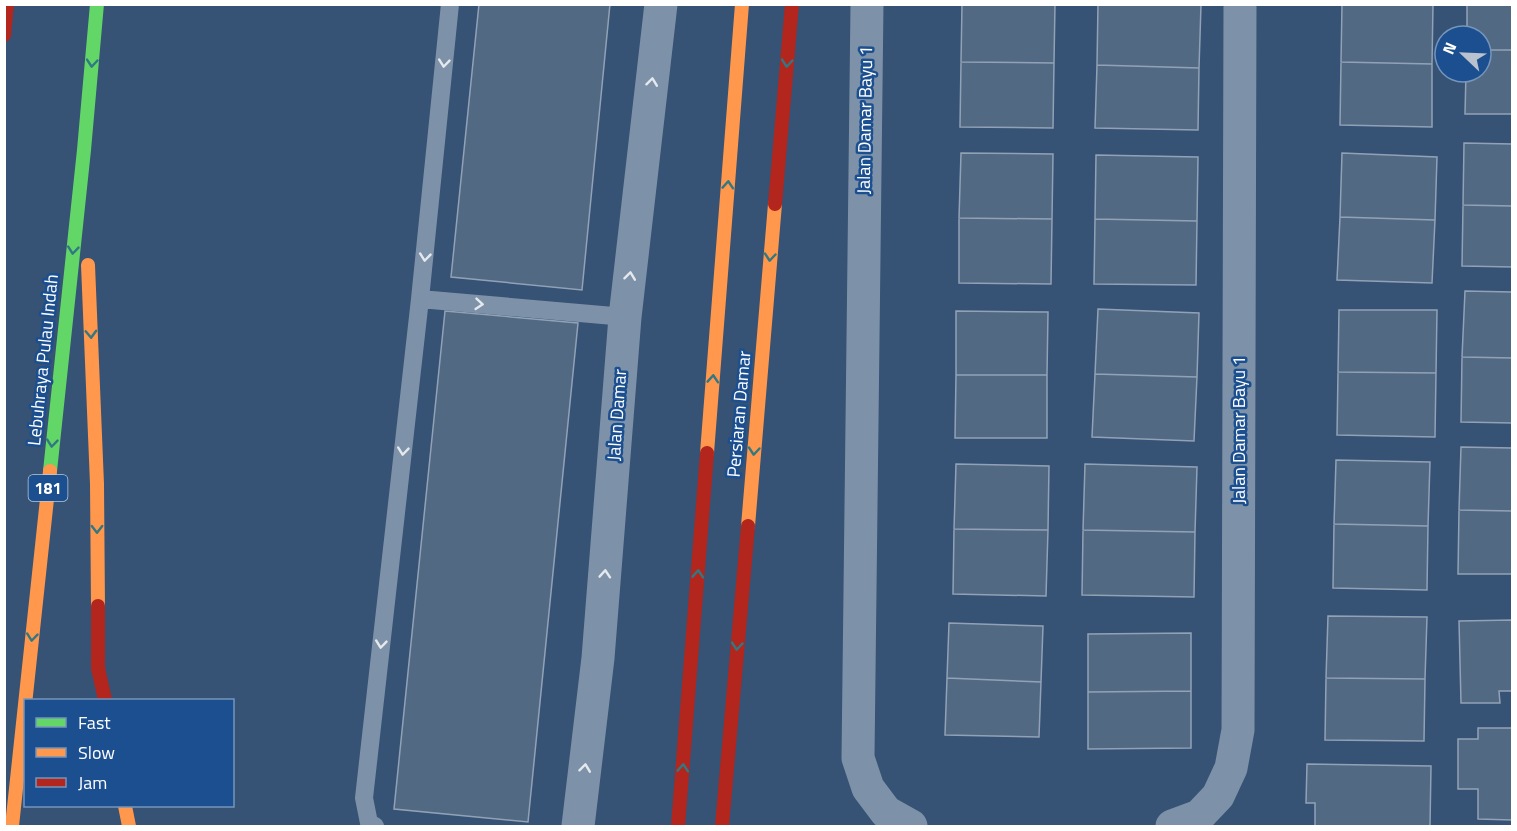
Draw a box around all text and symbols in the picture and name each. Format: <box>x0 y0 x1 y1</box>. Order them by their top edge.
north arrow <box>1433 24 1493 84</box>
text: N <box>1436 38 1462 58</box>
street label: Jalan Damar Bayu 1 <box>850 46 879 194</box>
one-way arrow <box>86 58 99 67</box>
one-way arrow <box>438 58 451 67</box>
one-way arrow <box>781 58 794 67</box>
one-way arrow <box>646 77 658 86</box>
one-way arrow <box>721 180 734 189</box>
one-way arrow <box>67 245 80 254</box>
one-way arrow <box>419 252 431 261</box>
one-way arrow <box>764 253 777 262</box>
one-way arrow <box>623 271 636 280</box>
street label: Lebuhraya Pulau Indah <box>20 273 65 447</box>
one-way arrow <box>474 297 483 310</box>
one-way arrow <box>85 329 97 338</box>
street label: Persiaran Damar <box>720 349 757 478</box>
street label: Jalan Damar Bayu 1 <box>1225 356 1252 504</box>
street label: Jalan Damar <box>600 368 633 462</box>
one-way arrow <box>706 375 719 384</box>
one-way arrow <box>47 439 59 448</box>
one-way arrow <box>397 446 410 455</box>
one-way arrow <box>748 447 761 456</box>
road number: 181 <box>28 475 68 501</box>
one-way arrow <box>91 524 103 533</box>
one-way arrow <box>691 569 704 578</box>
one-way arrow <box>598 570 611 579</box>
one-way arrow <box>26 633 39 642</box>
one-way arrow <box>376 640 388 649</box>
one-way arrow <box>731 641 744 650</box>
legend <box>24 699 234 807</box>
text: Fast <box>78 709 111 736</box>
text: Slow <box>78 739 115 766</box>
one-way arrow <box>578 764 591 773</box>
one-way arrow <box>676 764 689 773</box>
text: Jam <box>78 769 107 796</box>

